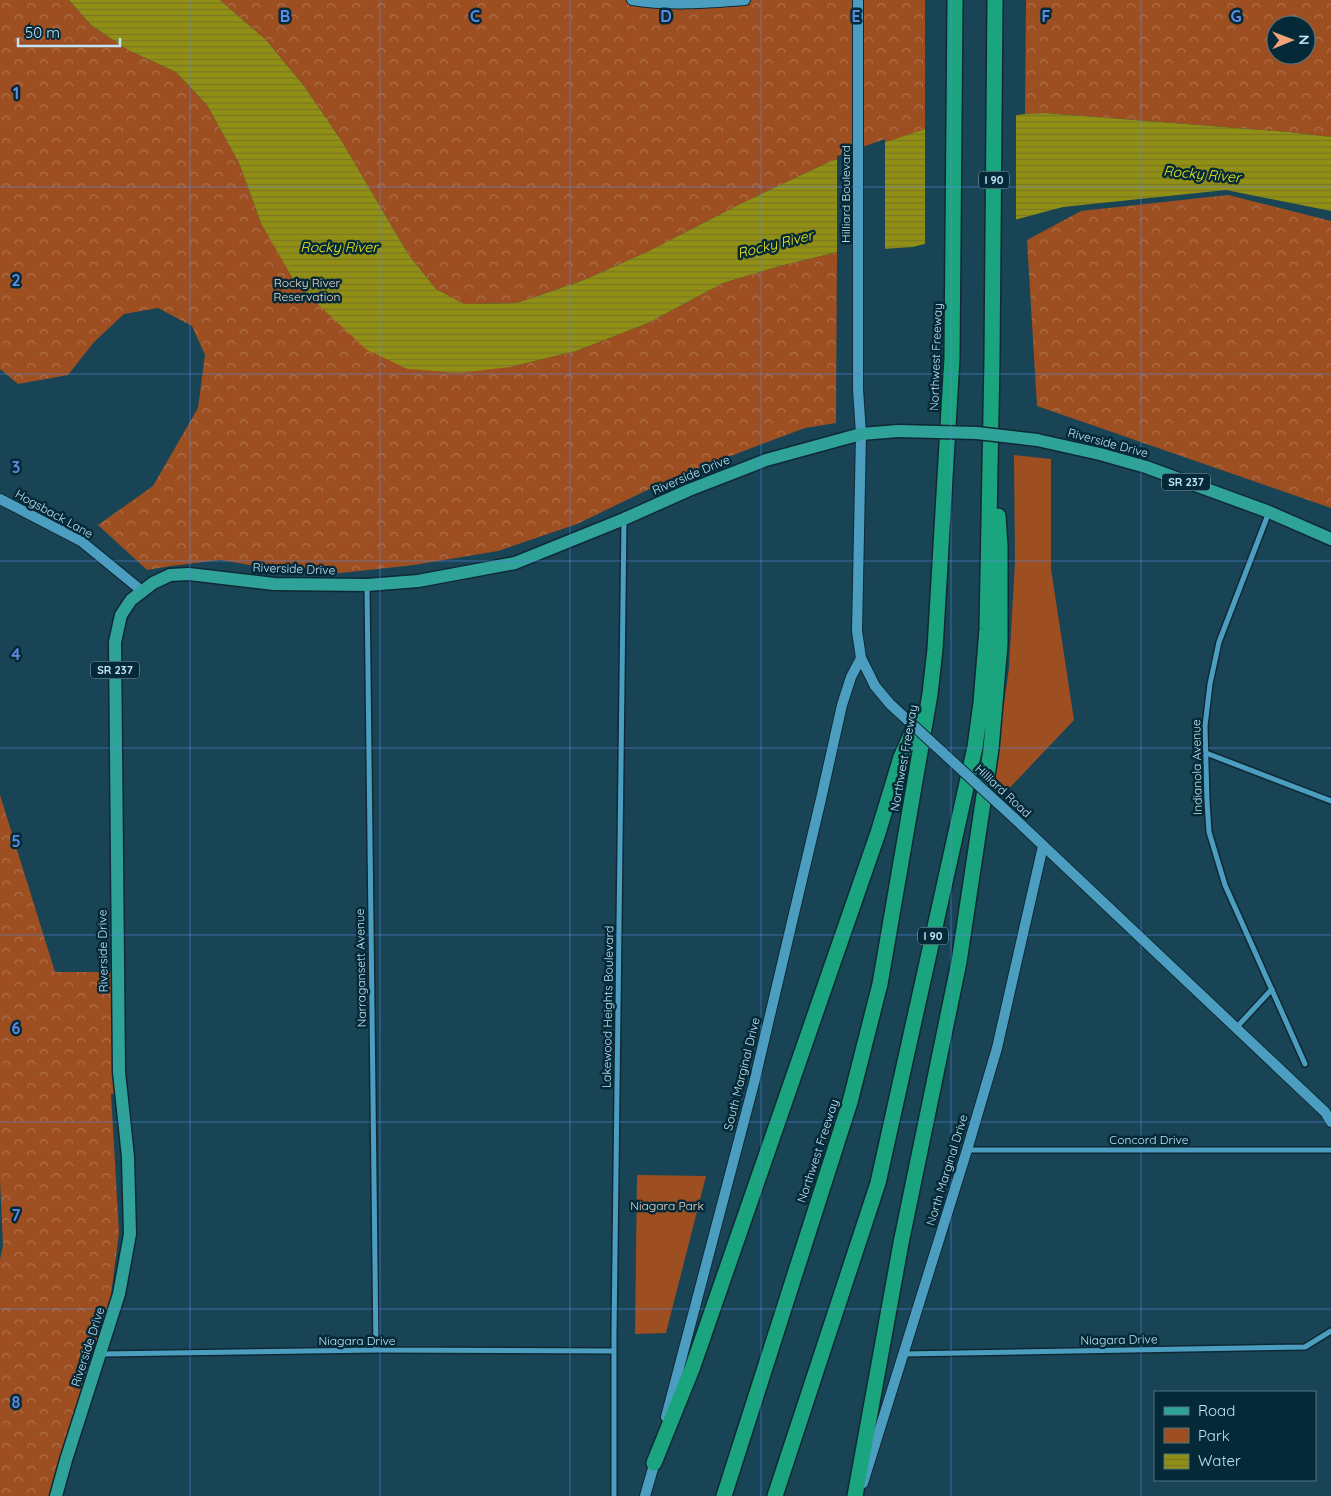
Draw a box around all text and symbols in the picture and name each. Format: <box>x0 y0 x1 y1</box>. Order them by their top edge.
text: B <box>280 6 290 26</box>
text: C <box>470 6 480 26</box>
text: D <box>660 6 672 26</box>
text: E <box>851 6 861 26</box>
text: F <box>1042 6 1051 26</box>
text: G <box>1230 6 1242 26</box>
scale bar <box>18 15 120 47</box>
north arrow <box>1266 15 1316 65</box>
text: 50 m <box>25 23 60 42</box>
text: N <box>1295 34 1313 45</box>
text: 1 <box>13 83 19 103</box>
street label: Hilliard Boulevard <box>838 145 853 243</box>
water label: Rocky River <box>1163 162 1243 186</box>
road number: I 90 <box>979 172 1009 188</box>
water label: Rocky River <box>735 226 816 262</box>
water label: Rocky River <box>300 238 379 256</box>
text: 2 <box>11 270 21 290</box>
park label: Rocky River Reservation <box>274 275 340 304</box>
street label: Northwest Freeway <box>926 303 945 411</box>
street label: Riverside Drive <box>1066 425 1150 461</box>
street label: Riverside Drive <box>650 451 732 498</box>
text: 3 <box>12 457 20 477</box>
road number: SR 237 <box>1162 474 1210 491</box>
street label: Hogsback Lane <box>13 486 96 541</box>
street label: Riverside Drive <box>252 560 336 577</box>
text: 4 <box>11 644 21 664</box>
road number: SR 237 <box>91 662 139 678</box>
street label: Northwest Freeway <box>887 703 920 812</box>
street label: Indianola Avenue <box>1188 719 1205 815</box>
street label: Hilliard Road <box>972 761 1035 820</box>
text: 5 <box>11 831 21 851</box>
street label: Narragansett Avenue <box>352 908 369 1028</box>
street label: Riverside Drive <box>94 909 111 992</box>
street label: Lakewood Heights Boulevard <box>599 926 616 1088</box>
road number: I 90 <box>918 928 948 944</box>
street label: South Marginal Drive <box>720 1016 763 1132</box>
text: 6 <box>12 1018 21 1038</box>
street label: Northwest Freeway <box>794 1097 841 1205</box>
street label: North Marginal Drive <box>922 1112 971 1227</box>
street label: Concord Drive <box>1109 1132 1189 1147</box>
park label: Niagara Park <box>630 1198 704 1213</box>
text: 7 <box>12 1205 21 1225</box>
street label: Riverside Drive <box>68 1305 108 1388</box>
street label: Niagara Drive <box>1080 1331 1158 1348</box>
street label: Niagara Drive <box>318 1333 396 1348</box>
legend <box>1154 1391 1316 1481</box>
text: 8 <box>12 1392 21 1412</box>
text: Road <box>1198 1401 1235 1420</box>
text: Park <box>1198 1426 1230 1445</box>
text: Water <box>1198 1451 1241 1470</box>

